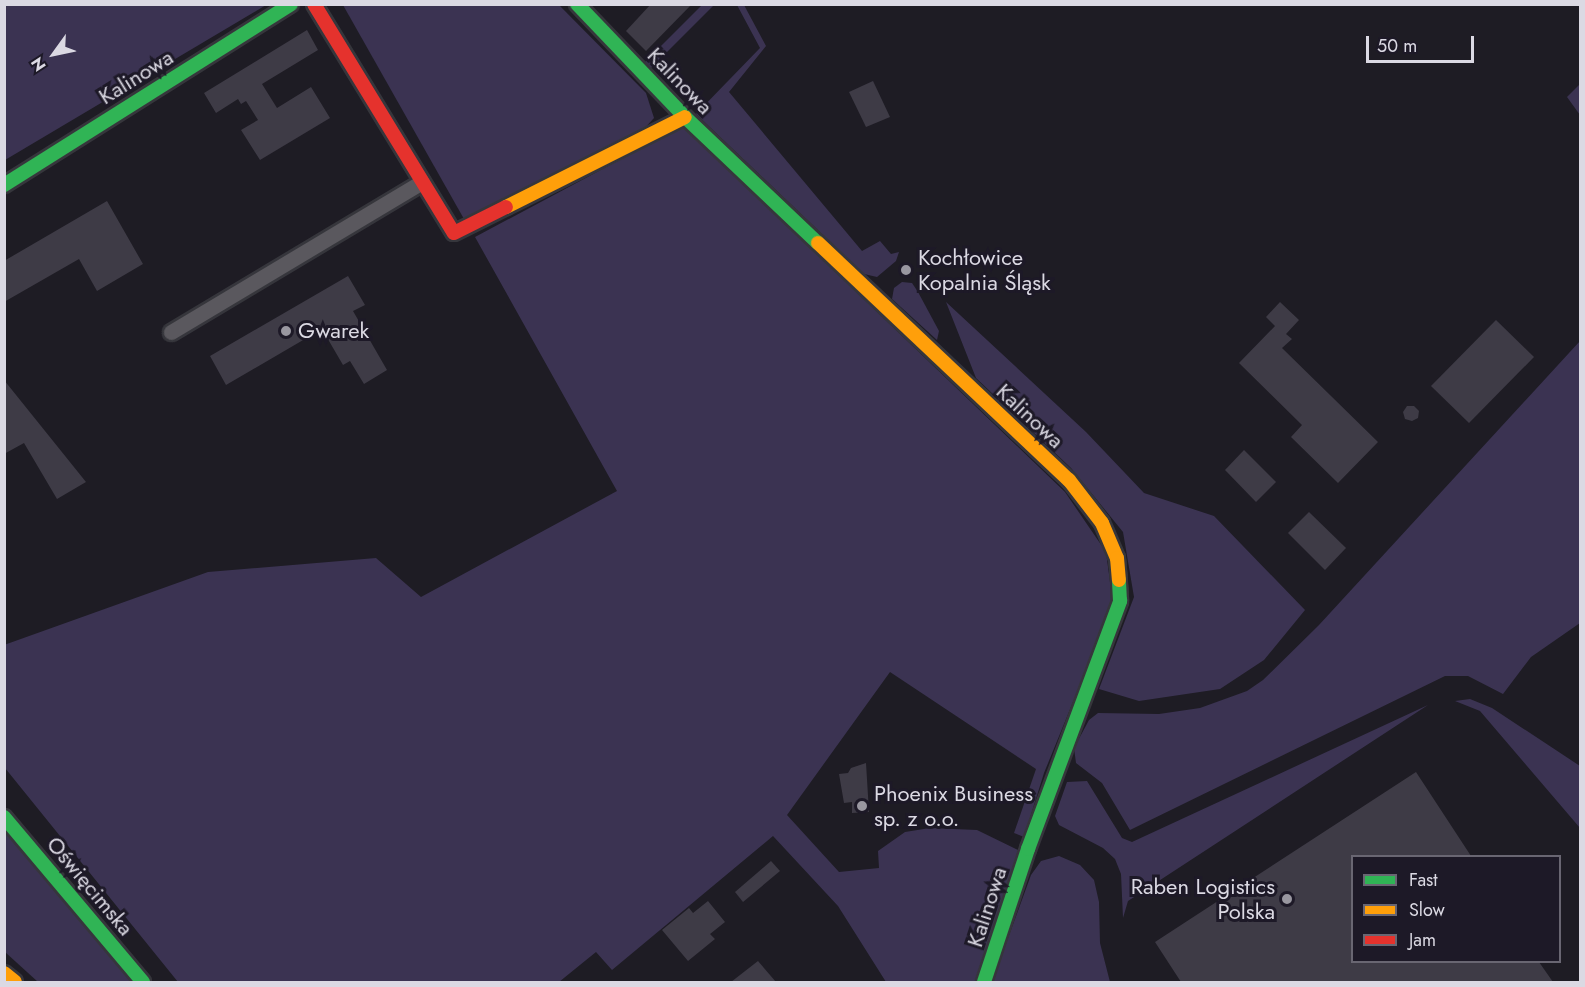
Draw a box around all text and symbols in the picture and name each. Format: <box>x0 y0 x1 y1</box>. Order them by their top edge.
north arrow <box>24 24 84 84</box>
scale bar <box>1369 24 1477 62</box>
text: 50 m <box>1377 33 1417 59</box>
street label: Kalinowa <box>642 42 718 120</box>
street label: Kalinowa <box>94 44 178 110</box>
text: N <box>25 52 52 76</box>
place label: Kochłowice Kopalnia Śląsk <box>918 244 1051 296</box>
marker: Kochłowice Kopalnia Śląsk <box>899 263 913 277</box>
place label: Gwarek <box>298 318 369 344</box>
marker: Gwarek <box>279 324 293 338</box>
street label: Kalinowa <box>991 378 1069 454</box>
place label: Phoenix Business sp. z o.o. <box>874 780 1033 831</box>
marker: Phoenix Business sp. z o.o. <box>855 799 869 813</box>
street label: Oświęcimska <box>41 831 139 941</box>
legend <box>1351 855 1561 963</box>
street label: Kalinowa <box>962 864 1012 950</box>
text: Fast <box>1409 867 1438 893</box>
place label: Raben Logistics Polska <box>1131 873 1275 924</box>
marker: Raben Logistics Polska <box>1280 892 1294 906</box>
text: Slow <box>1409 897 1445 923</box>
text: Jam <box>1409 927 1436 953</box>

